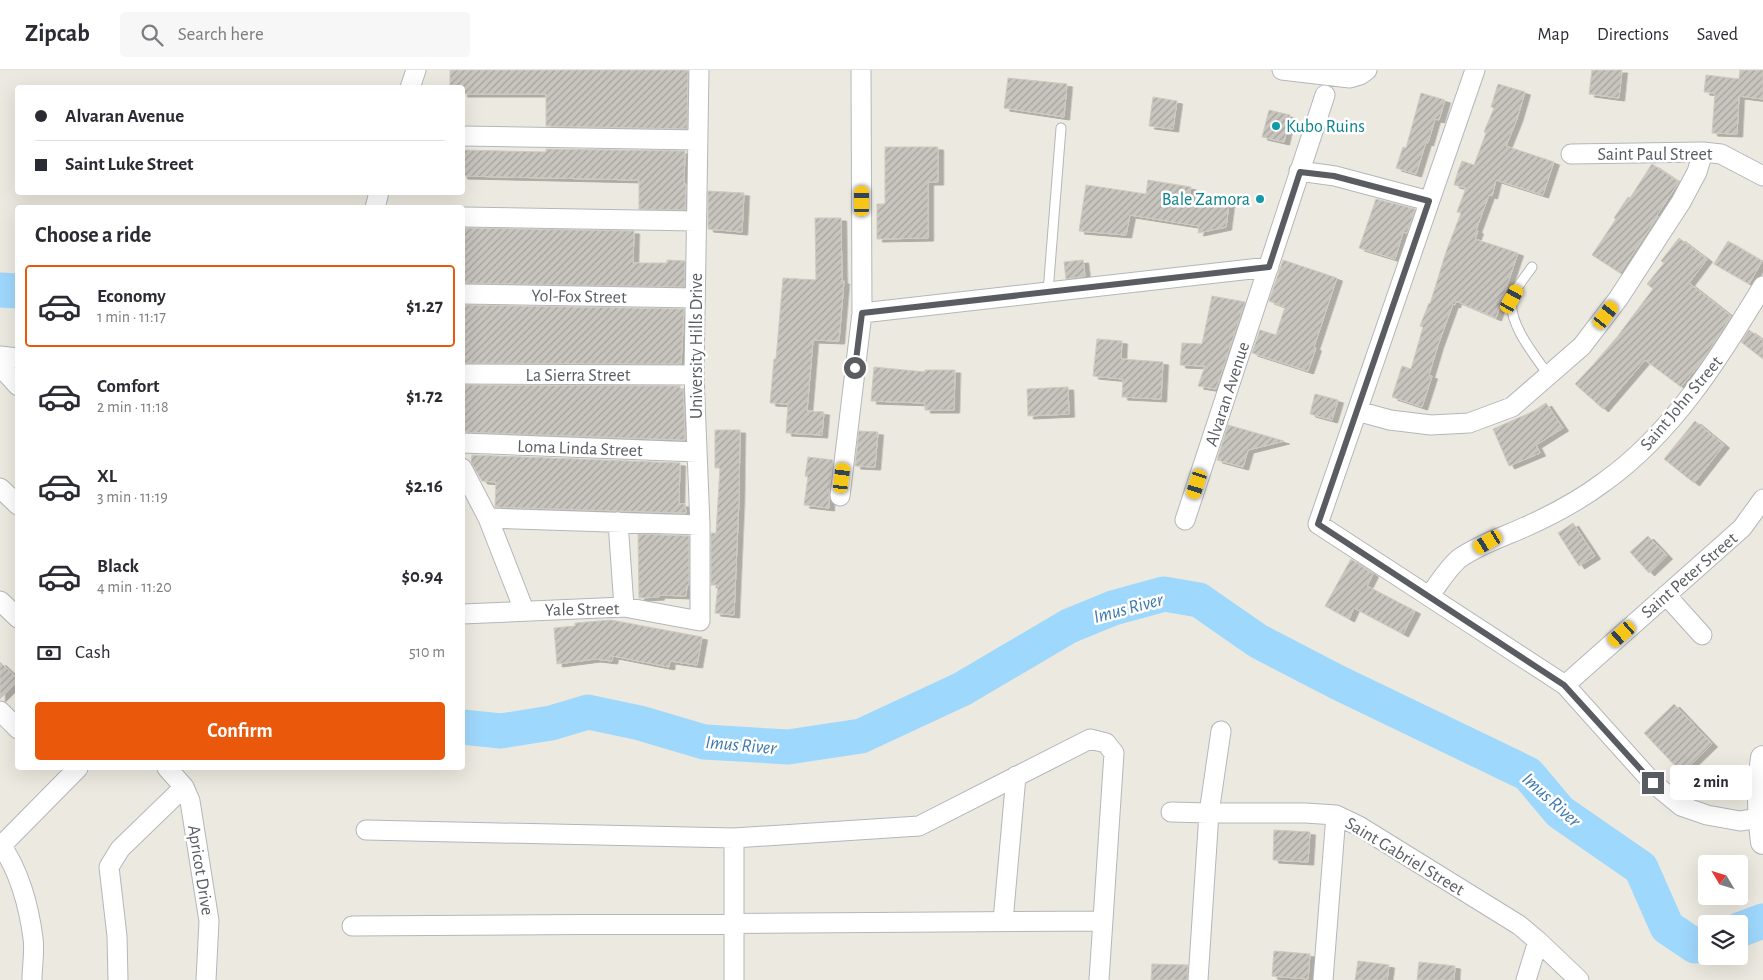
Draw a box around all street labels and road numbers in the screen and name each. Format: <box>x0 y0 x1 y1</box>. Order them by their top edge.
street label: Saint Paul Street <box>1598 146 1713 164</box>
street label: University Hills Drive <box>688 273 706 419</box>
street label: Yol-Fox Street <box>531 287 627 307</box>
street label: Alvaran Avenue <box>1203 340 1253 449</box>
street label: Saint John Street <box>1637 353 1726 454</box>
street label: La Sierra Street <box>525 367 631 385</box>
street label: Loma Linda Street <box>517 438 643 460</box>
street label: Saint Peter Street <box>1638 529 1741 622</box>
street label: Yale Street <box>544 600 620 620</box>
street label: Saint Gabriel Street <box>1342 814 1467 899</box>
street label: Apricot Drive <box>184 824 216 917</box>

